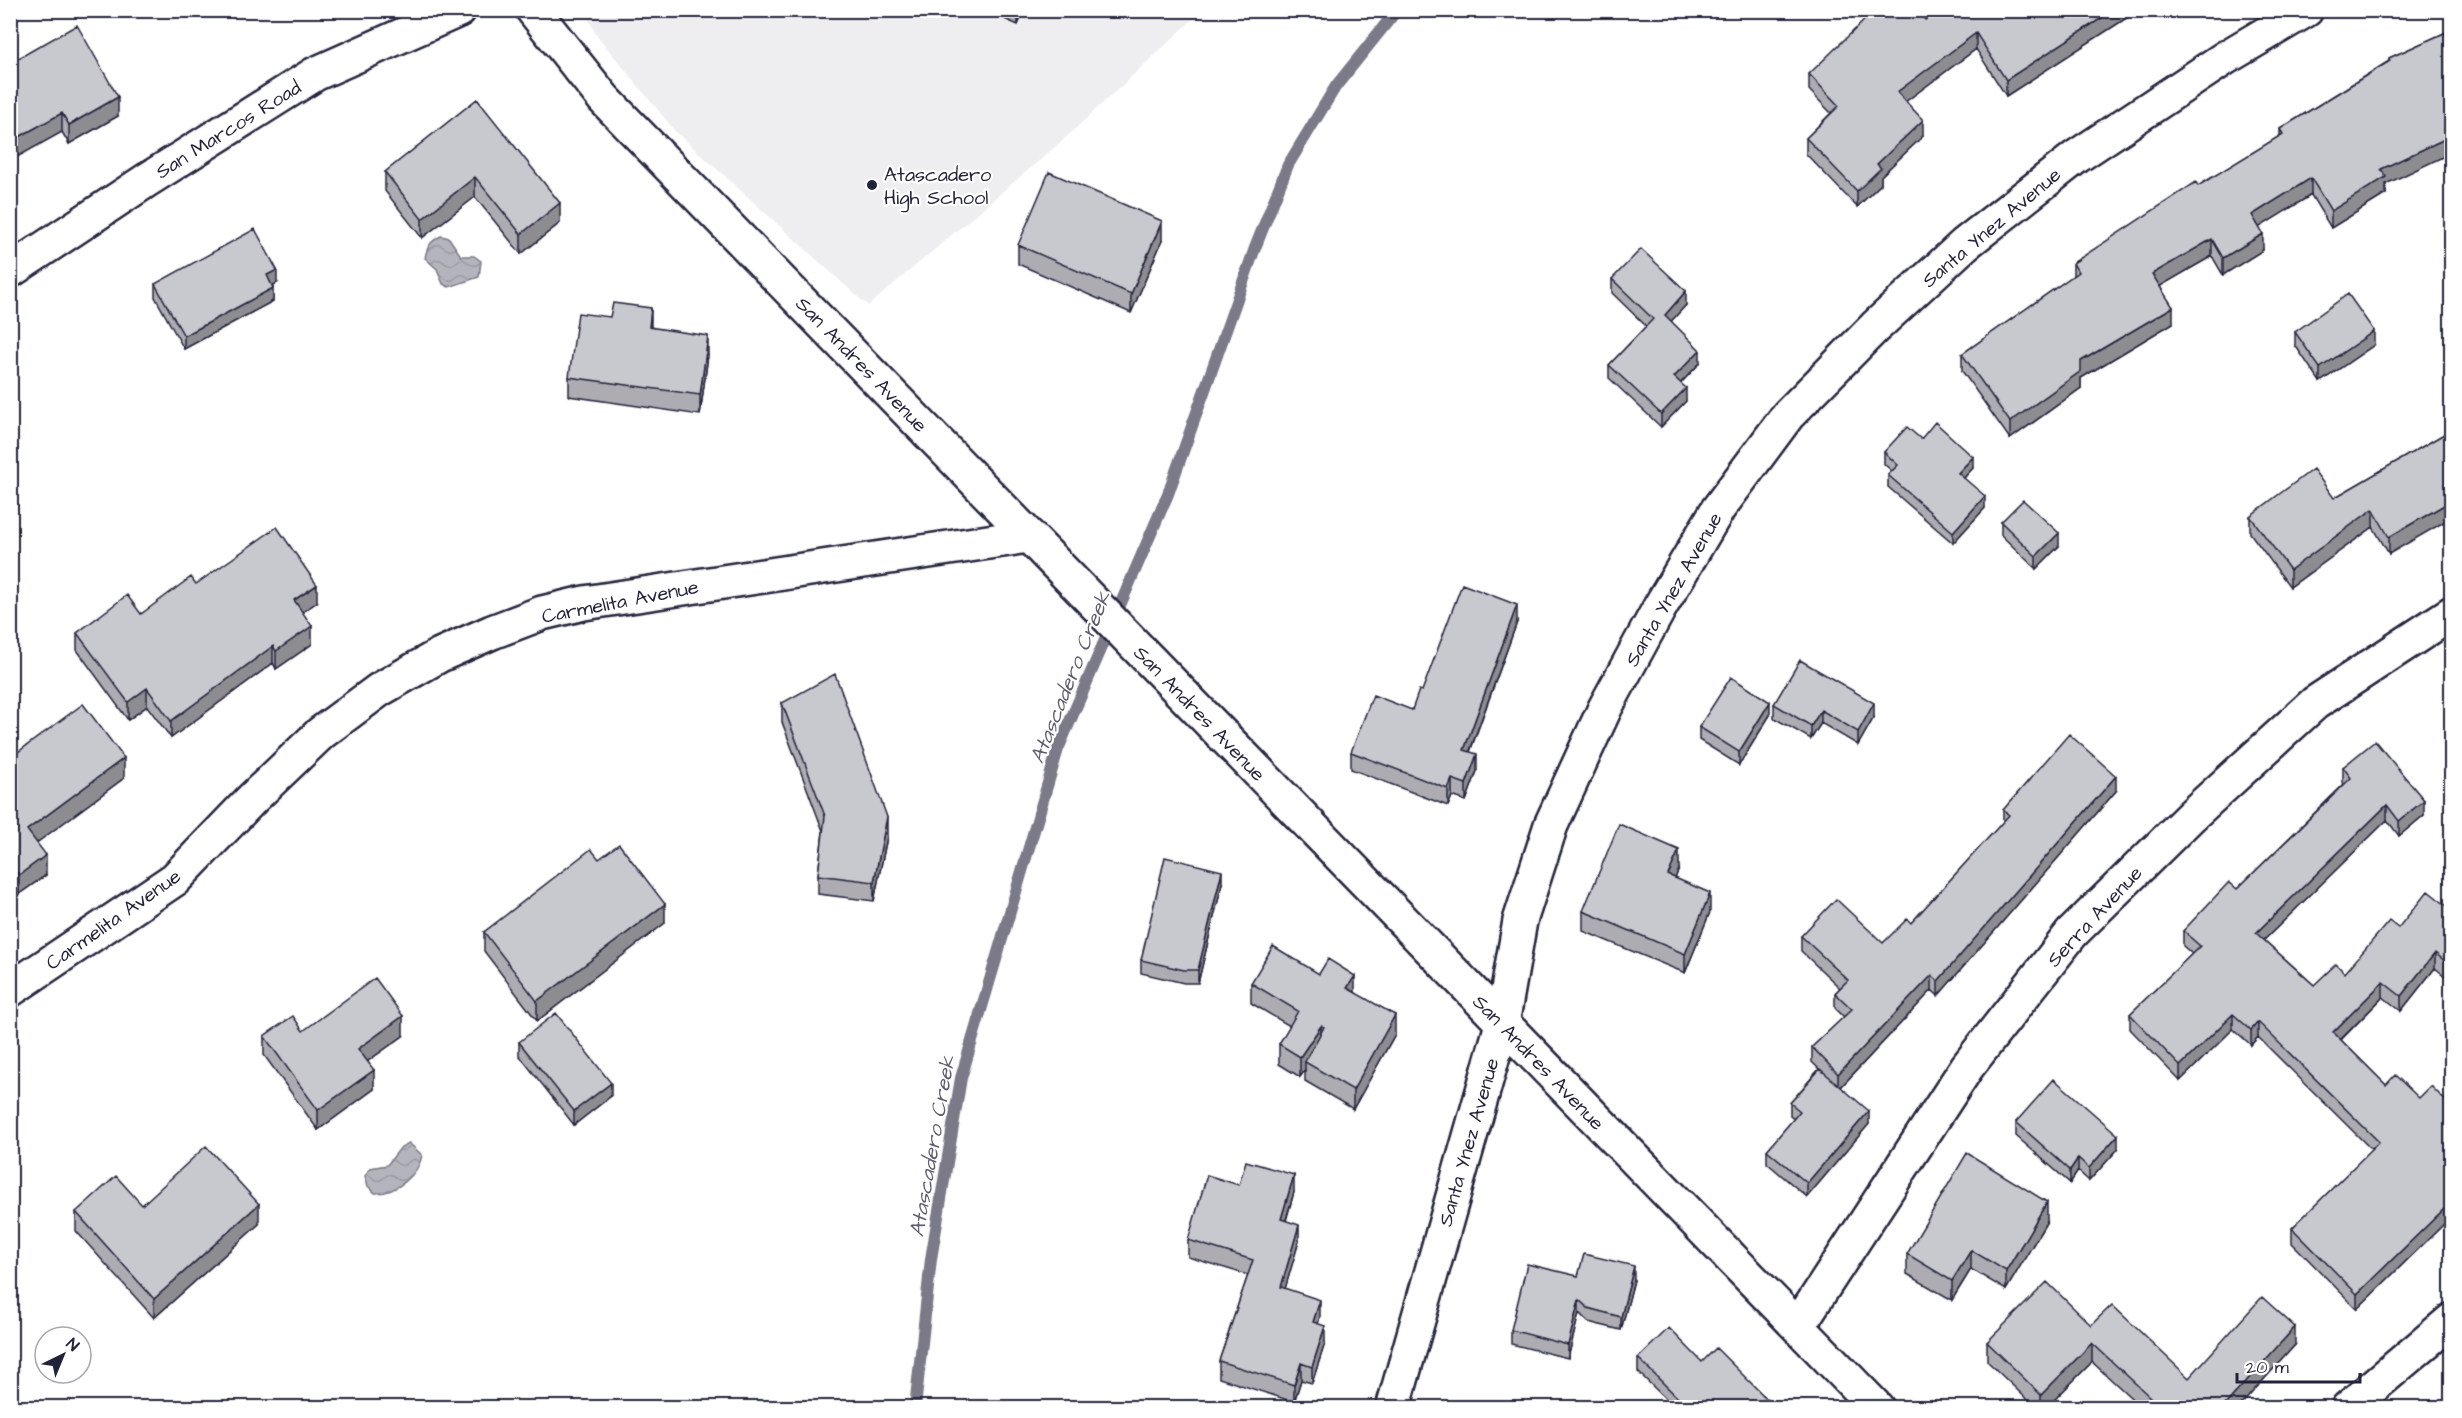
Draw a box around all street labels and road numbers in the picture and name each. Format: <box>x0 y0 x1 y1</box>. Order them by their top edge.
street label: San Marcos Road <box>150 74 307 186</box>
street label: Santa Ynez Avenue <box>1916 161 2067 294</box>
street label: San Andres Avenue <box>789 291 934 439</box>
street label: Santa Ynez Avenue <box>1618 507 1730 672</box>
street label: Carmelita Avenue <box>539 573 701 631</box>
street label: San Andres Avenue <box>1127 640 1272 788</box>
street label: Serra Avenue <box>2041 860 2149 973</box>
street label: Carmelita Avenue <box>40 863 187 977</box>
street label: San Andres Avenue <box>1466 989 1611 1137</box>
street label: Santa Ynez Avenue <box>1432 1055 1506 1230</box>

